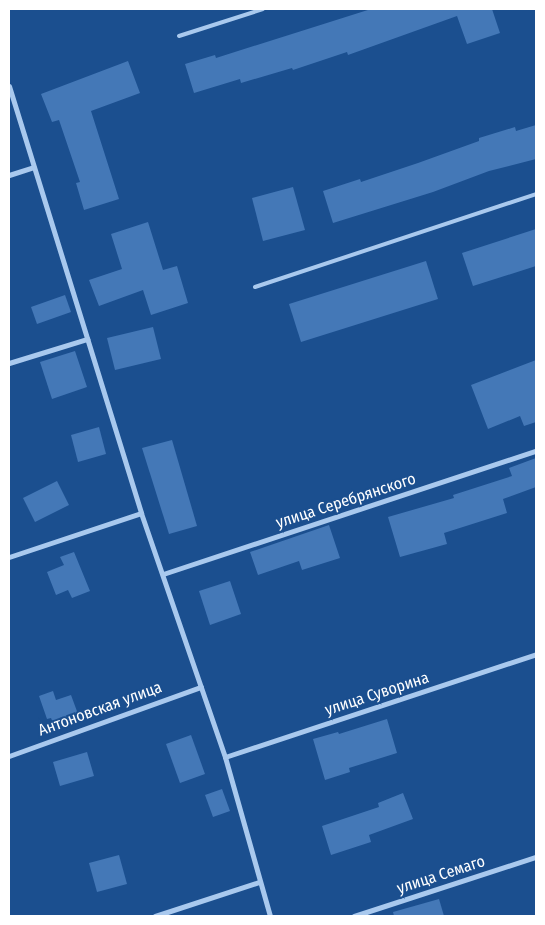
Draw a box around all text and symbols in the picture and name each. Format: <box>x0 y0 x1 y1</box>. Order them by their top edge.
street label: улица Серебрянского <box>274 469 418 533</box>
street label: улица Суворина <box>323 668 431 720</box>
street label: Антоновская улица <box>36 678 164 740</box>
street label: улица Семаго <box>395 852 487 898</box>

